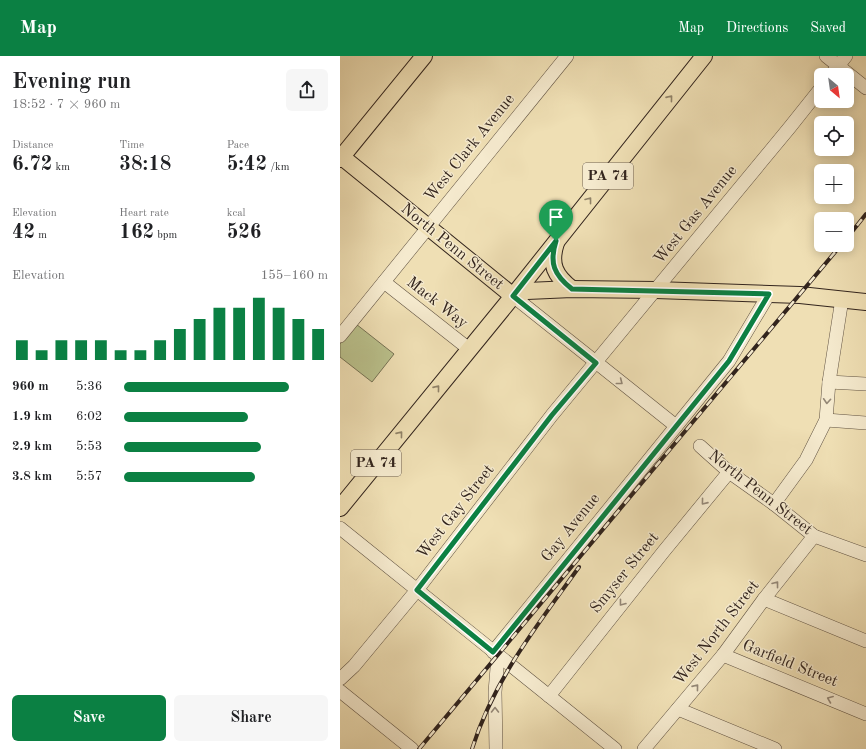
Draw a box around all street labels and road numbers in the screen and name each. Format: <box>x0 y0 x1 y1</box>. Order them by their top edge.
street label: West Clark Avenue <box>422 91 518 205</box>
road number: PA 74 <box>583 163 633 189</box>
street label: West Gas Avenue <box>652 163 740 267</box>
street label: North Penn Street <box>398 201 507 293</box>
street label: Mack Way <box>403 274 471 332</box>
street label: North Penn Street <box>705 448 815 539</box>
road number: PA 74 <box>351 450 401 476</box>
street label: West Gay Street <box>414 462 498 562</box>
street label: Gay Avenue <box>539 491 603 565</box>
street label: Smyser Street <box>588 529 663 616</box>
street label: West North Street <box>671 577 763 688</box>
street label: Garfield Street <box>740 638 840 691</box>

